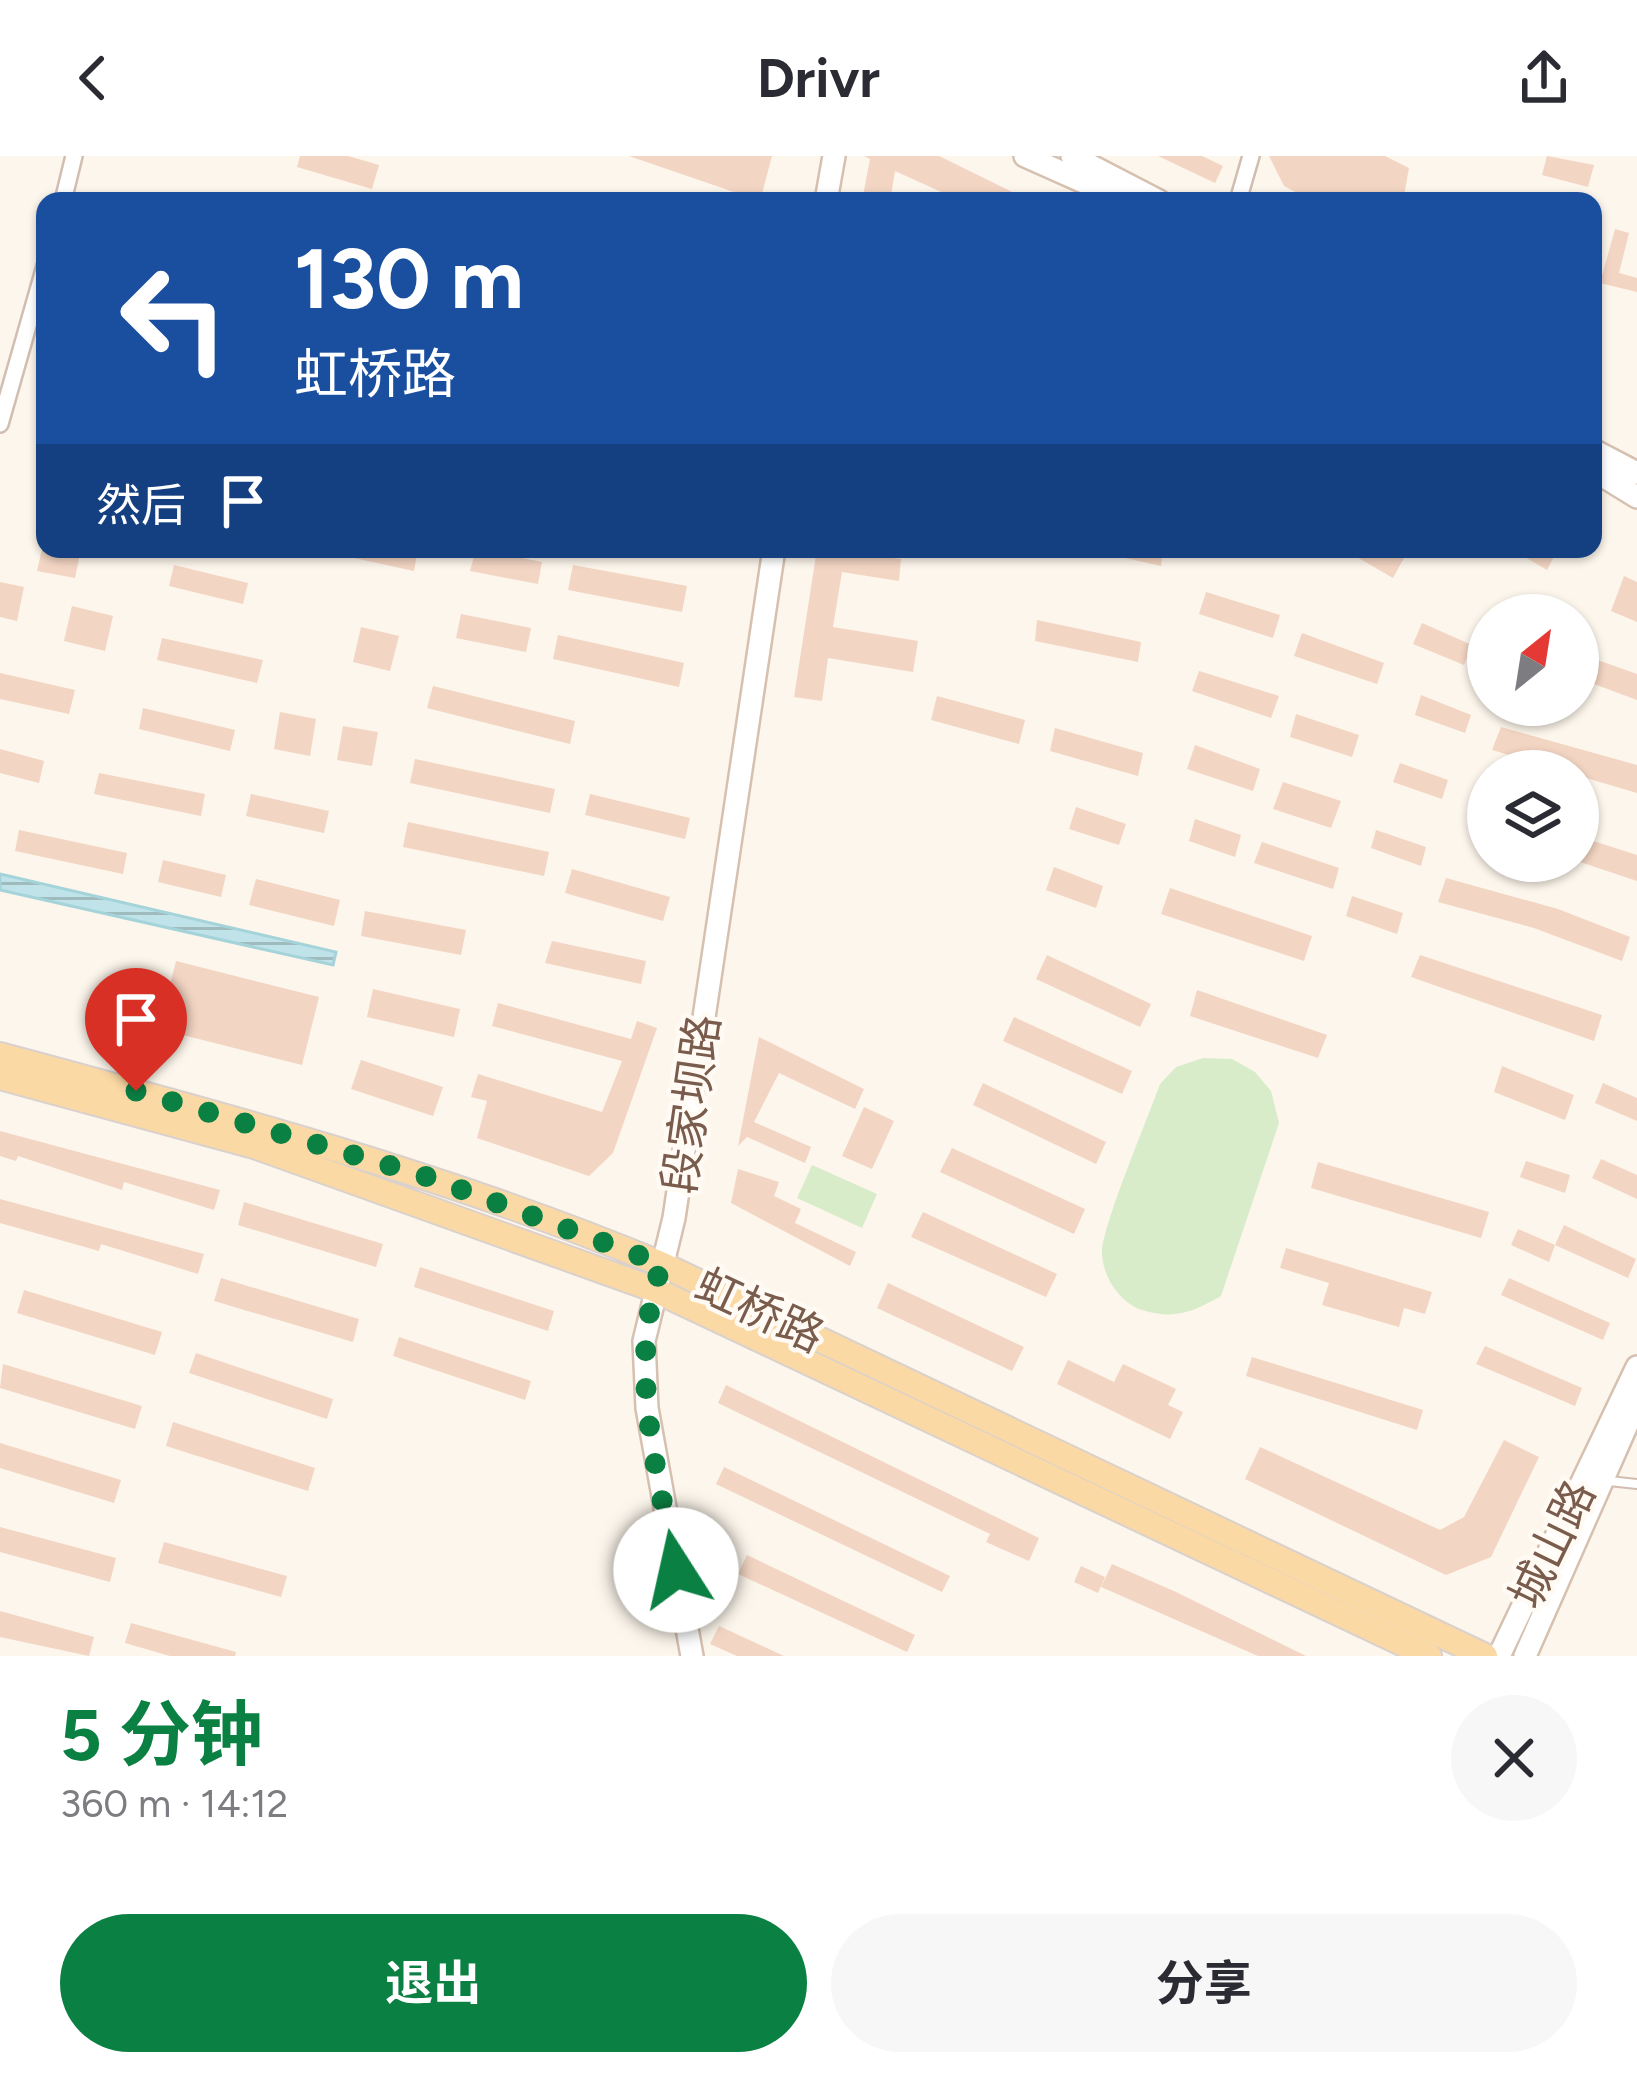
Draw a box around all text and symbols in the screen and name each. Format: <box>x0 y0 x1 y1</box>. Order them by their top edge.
icon: back <box>60 45 126 111</box>
icon: share <box>1511 45 1577 111</box>
text: Drivr <box>757 46 880 111</box>
text: 130 m <box>294 228 524 329</box>
icon: left <box>96 240 252 396</box>
text: 虹桥路 <box>294 342 456 407</box>
icon: arrive <box>210 468 276 534</box>
text: 然后 <box>96 478 186 532</box>
north arrow <box>1467 594 1599 726</box>
map controls <box>1467 594 1599 882</box>
button: layers <box>1467 750 1599 882</box>
pin <box>85 968 187 1091</box>
icon: arrive <box>103 986 169 1052</box>
street label: 段家坝路 <box>652 1011 730 1197</box>
street label: 虹桥路 <box>687 1257 833 1363</box>
street label: 城山路 <box>1498 1471 1606 1617</box>
position arrow <box>613 1507 739 1633</box>
text: 5 分钟 <box>60 1692 263 1778</box>
button: close <box>1451 1695 1577 1821</box>
text: 360 m · 14:12 <box>60 1780 288 1827</box>
button: 退出 <box>60 1914 807 2052</box>
button: 分享 <box>831 1914 1577 2052</box>

